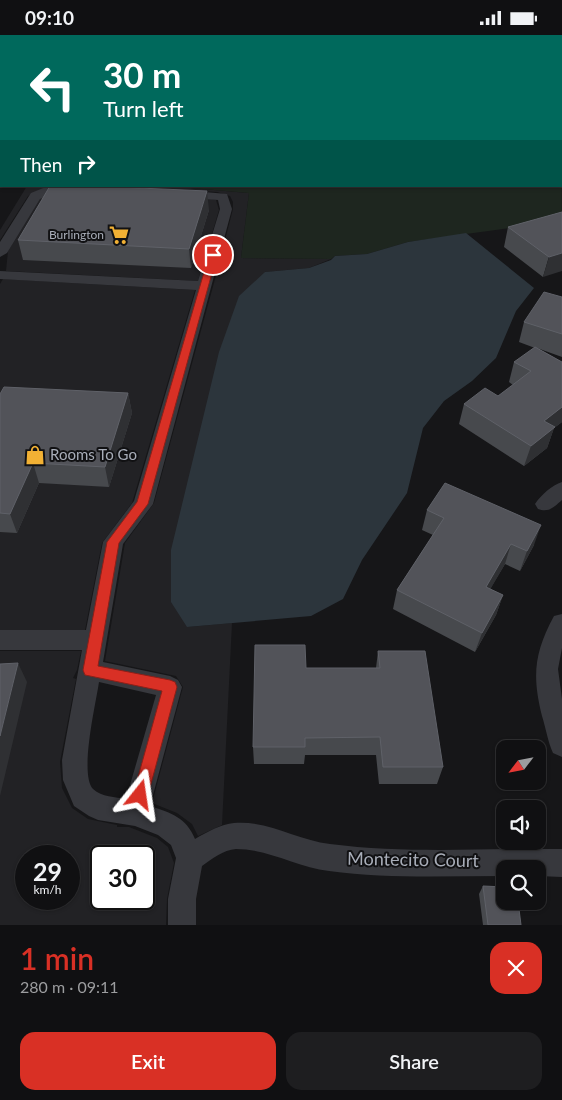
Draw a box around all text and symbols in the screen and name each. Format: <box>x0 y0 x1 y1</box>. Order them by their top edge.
text: 09:10 <box>25 6 74 29</box>
text: 30 m <box>103 53 181 95</box>
icon: left <box>20 55 85 120</box>
text: Turn left <box>103 95 184 122</box>
icon: right <box>72 150 100 178</box>
text: Then <box>20 153 62 176</box>
supermarket icon: Burlington <box>108 224 130 246</box>
place label: Burlington <box>49 227 104 242</box>
pin <box>192 234 234 276</box>
icon: arrive <box>199 241 227 269</box>
shop icon: Rooms To Go <box>24 444 46 466</box>
place label: Rooms To Go <box>50 445 137 463</box>
north arrow <box>496 740 546 790</box>
map controls <box>496 740 546 910</box>
position arrow <box>113 768 165 820</box>
button: sound <box>496 800 546 850</box>
speed limit sign: 30 <box>90 845 155 910</box>
street label: Montecito Court <box>347 847 480 871</box>
text: 29 <box>33 856 62 886</box>
button: search <box>496 860 546 910</box>
text: km/h <box>33 882 62 897</box>
text: 1 min <box>20 940 94 976</box>
button: close <box>490 942 542 994</box>
text: 280 m · 09:11 <box>20 977 119 996</box>
button: Exit <box>20 1032 276 1090</box>
button: Share <box>286 1032 542 1090</box>

